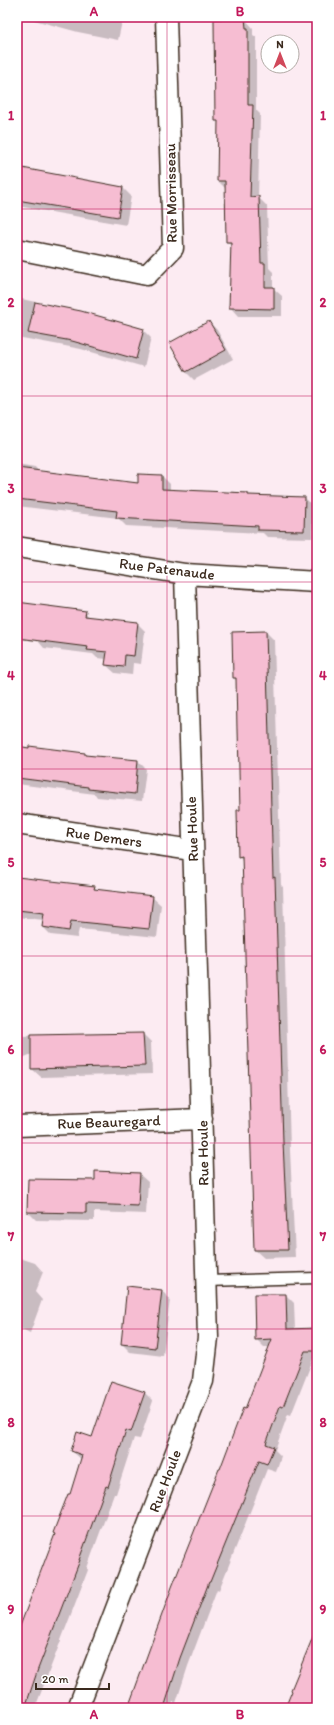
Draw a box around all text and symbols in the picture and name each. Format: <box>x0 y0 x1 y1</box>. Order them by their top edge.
text: A <box>89 4 99 19</box>
text: B <box>236 4 245 19</box>
north arrow <box>260 34 300 74</box>
text: N <box>276 38 284 51</box>
text: 1 <box>8 108 14 123</box>
text: 1 <box>320 108 326 123</box>
street label: Rue Morrisseau <box>161 143 181 243</box>
text: 2 <box>8 295 15 310</box>
text: 2 <box>320 295 327 310</box>
text: 3 <box>7 481 15 496</box>
text: 3 <box>319 481 327 496</box>
street label: Rue Patenaude <box>118 554 216 584</box>
text: 4 <box>7 668 15 683</box>
text: 4 <box>319 668 327 683</box>
street label: Rue Houle <box>182 796 202 862</box>
street label: Rue Demers <box>65 823 143 851</box>
text: 5 <box>8 855 15 870</box>
text: 5 <box>320 855 327 870</box>
text: 6 <box>8 1042 15 1057</box>
text: 6 <box>320 1042 327 1057</box>
street label: Rue Beauregard <box>57 1111 162 1133</box>
street label: Rue Houle <box>193 1120 213 1186</box>
text: 7 <box>7 1229 15 1244</box>
text: 7 <box>319 1229 327 1244</box>
text: 8 <box>7 1415 15 1430</box>
text: 8 <box>319 1415 327 1430</box>
street label: Rue Houle <box>145 1447 185 1515</box>
text: 9 <box>8 1602 15 1617</box>
text: 9 <box>320 1602 327 1617</box>
scale bar <box>36 1665 109 1691</box>
text: 20 m <box>42 1672 69 1686</box>
text: A <box>89 1707 99 1722</box>
text: B <box>236 1707 245 1722</box>

